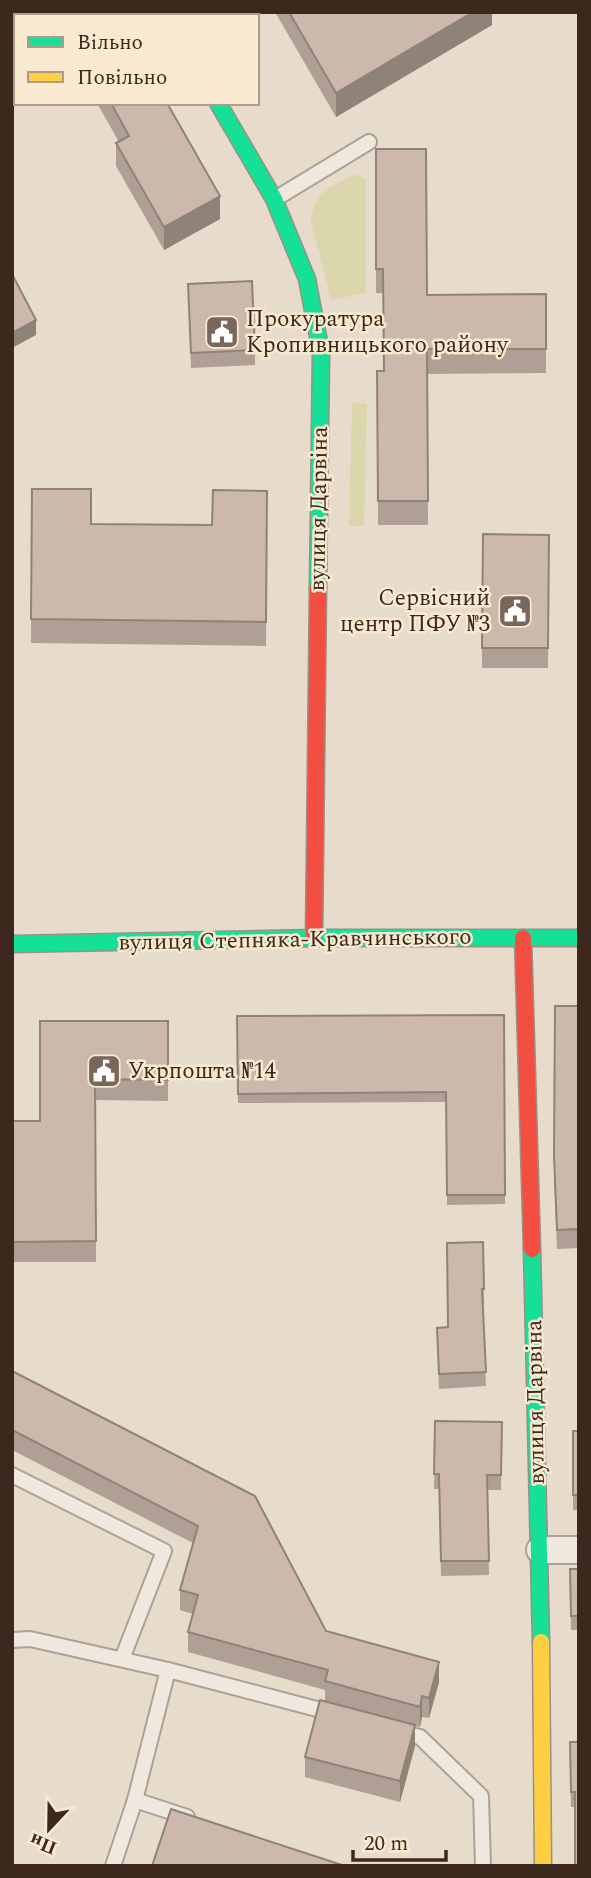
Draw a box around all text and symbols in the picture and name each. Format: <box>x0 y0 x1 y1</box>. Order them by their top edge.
legend <box>14 14 259 105</box>
text: Вільно <box>77 27 143 59</box>
text: Повільно <box>77 62 167 94</box>
place label: Прокуратура Кропивницького району <box>246 302 509 363</box>
public building icon: Прокуратура Кропивницького району <box>203 313 241 351</box>
street label: вулиця Дарвіна <box>300 426 338 592</box>
place label: Сервісний центр ПФУ №3 <box>340 581 490 642</box>
public building icon: Сервісний центр ПФУ №3 <box>496 592 534 630</box>
street label: вулиця Степняка-Кравчинського <box>118 919 472 961</box>
public building icon: Укрпошта №14 <box>85 1052 123 1090</box>
place label: Укрпошта №14 <box>128 1054 276 1089</box>
street label: вулиця Дарвіна <box>517 1319 555 1485</box>
north arrow <box>14 1794 84 1864</box>
scale bar <box>353 1818 446 1862</box>
text: Пн <box>25 1825 61 1862</box>
text: 20 m <box>364 1828 408 1860</box>

